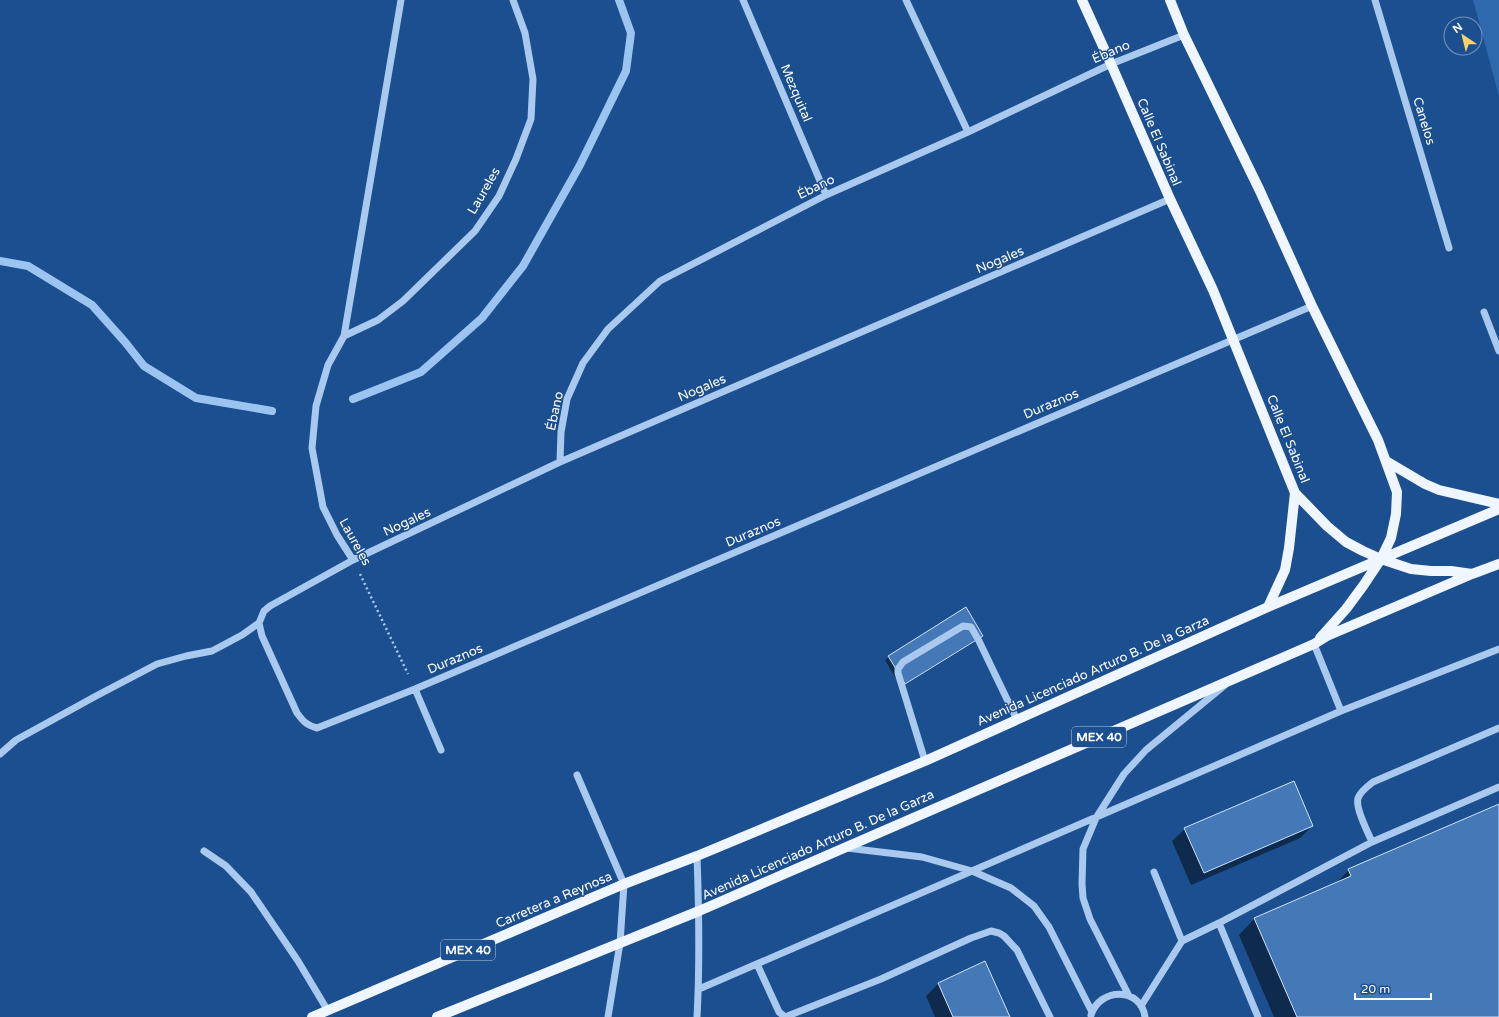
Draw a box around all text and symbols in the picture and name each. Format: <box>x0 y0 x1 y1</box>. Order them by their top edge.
north arrow <box>1443 16 1483 56</box>
text: N <box>1450 20 1465 36</box>
street label: Ébano <box>1090 37 1132 67</box>
street label: Mezquital <box>777 62 815 124</box>
street label: Canelos <box>1409 95 1439 147</box>
street label: Calle El Sabinal <box>1133 96 1185 188</box>
street label: Laureles <box>464 165 504 217</box>
street label: Ébano <box>795 171 837 203</box>
street label: Nogales <box>974 243 1026 277</box>
street label: Nogales <box>676 371 728 405</box>
street label: Duraznos <box>1021 385 1081 423</box>
street label: Ébano <box>543 390 567 432</box>
street label: Calle El Sabinal <box>1263 393 1313 485</box>
street label: Nogales <box>381 504 433 540</box>
street label: Duraznos <box>723 513 783 551</box>
street label: Laureles <box>335 516 375 568</box>
street label: Avenida Licenciado Arturo B. De la Garza <box>974 612 1212 730</box>
street label: Duraznos <box>425 640 485 678</box>
road number: MEX 40 <box>1072 727 1126 747</box>
street label: Avenida Licenciado Arturo B. De la Garza <box>699 786 937 904</box>
street label: Carretera a Reynosa <box>493 868 615 932</box>
road number: MEX 40 <box>441 940 495 960</box>
scale bar <box>1355 975 1431 1001</box>
text: 20 m <box>1361 982 1390 996</box>

